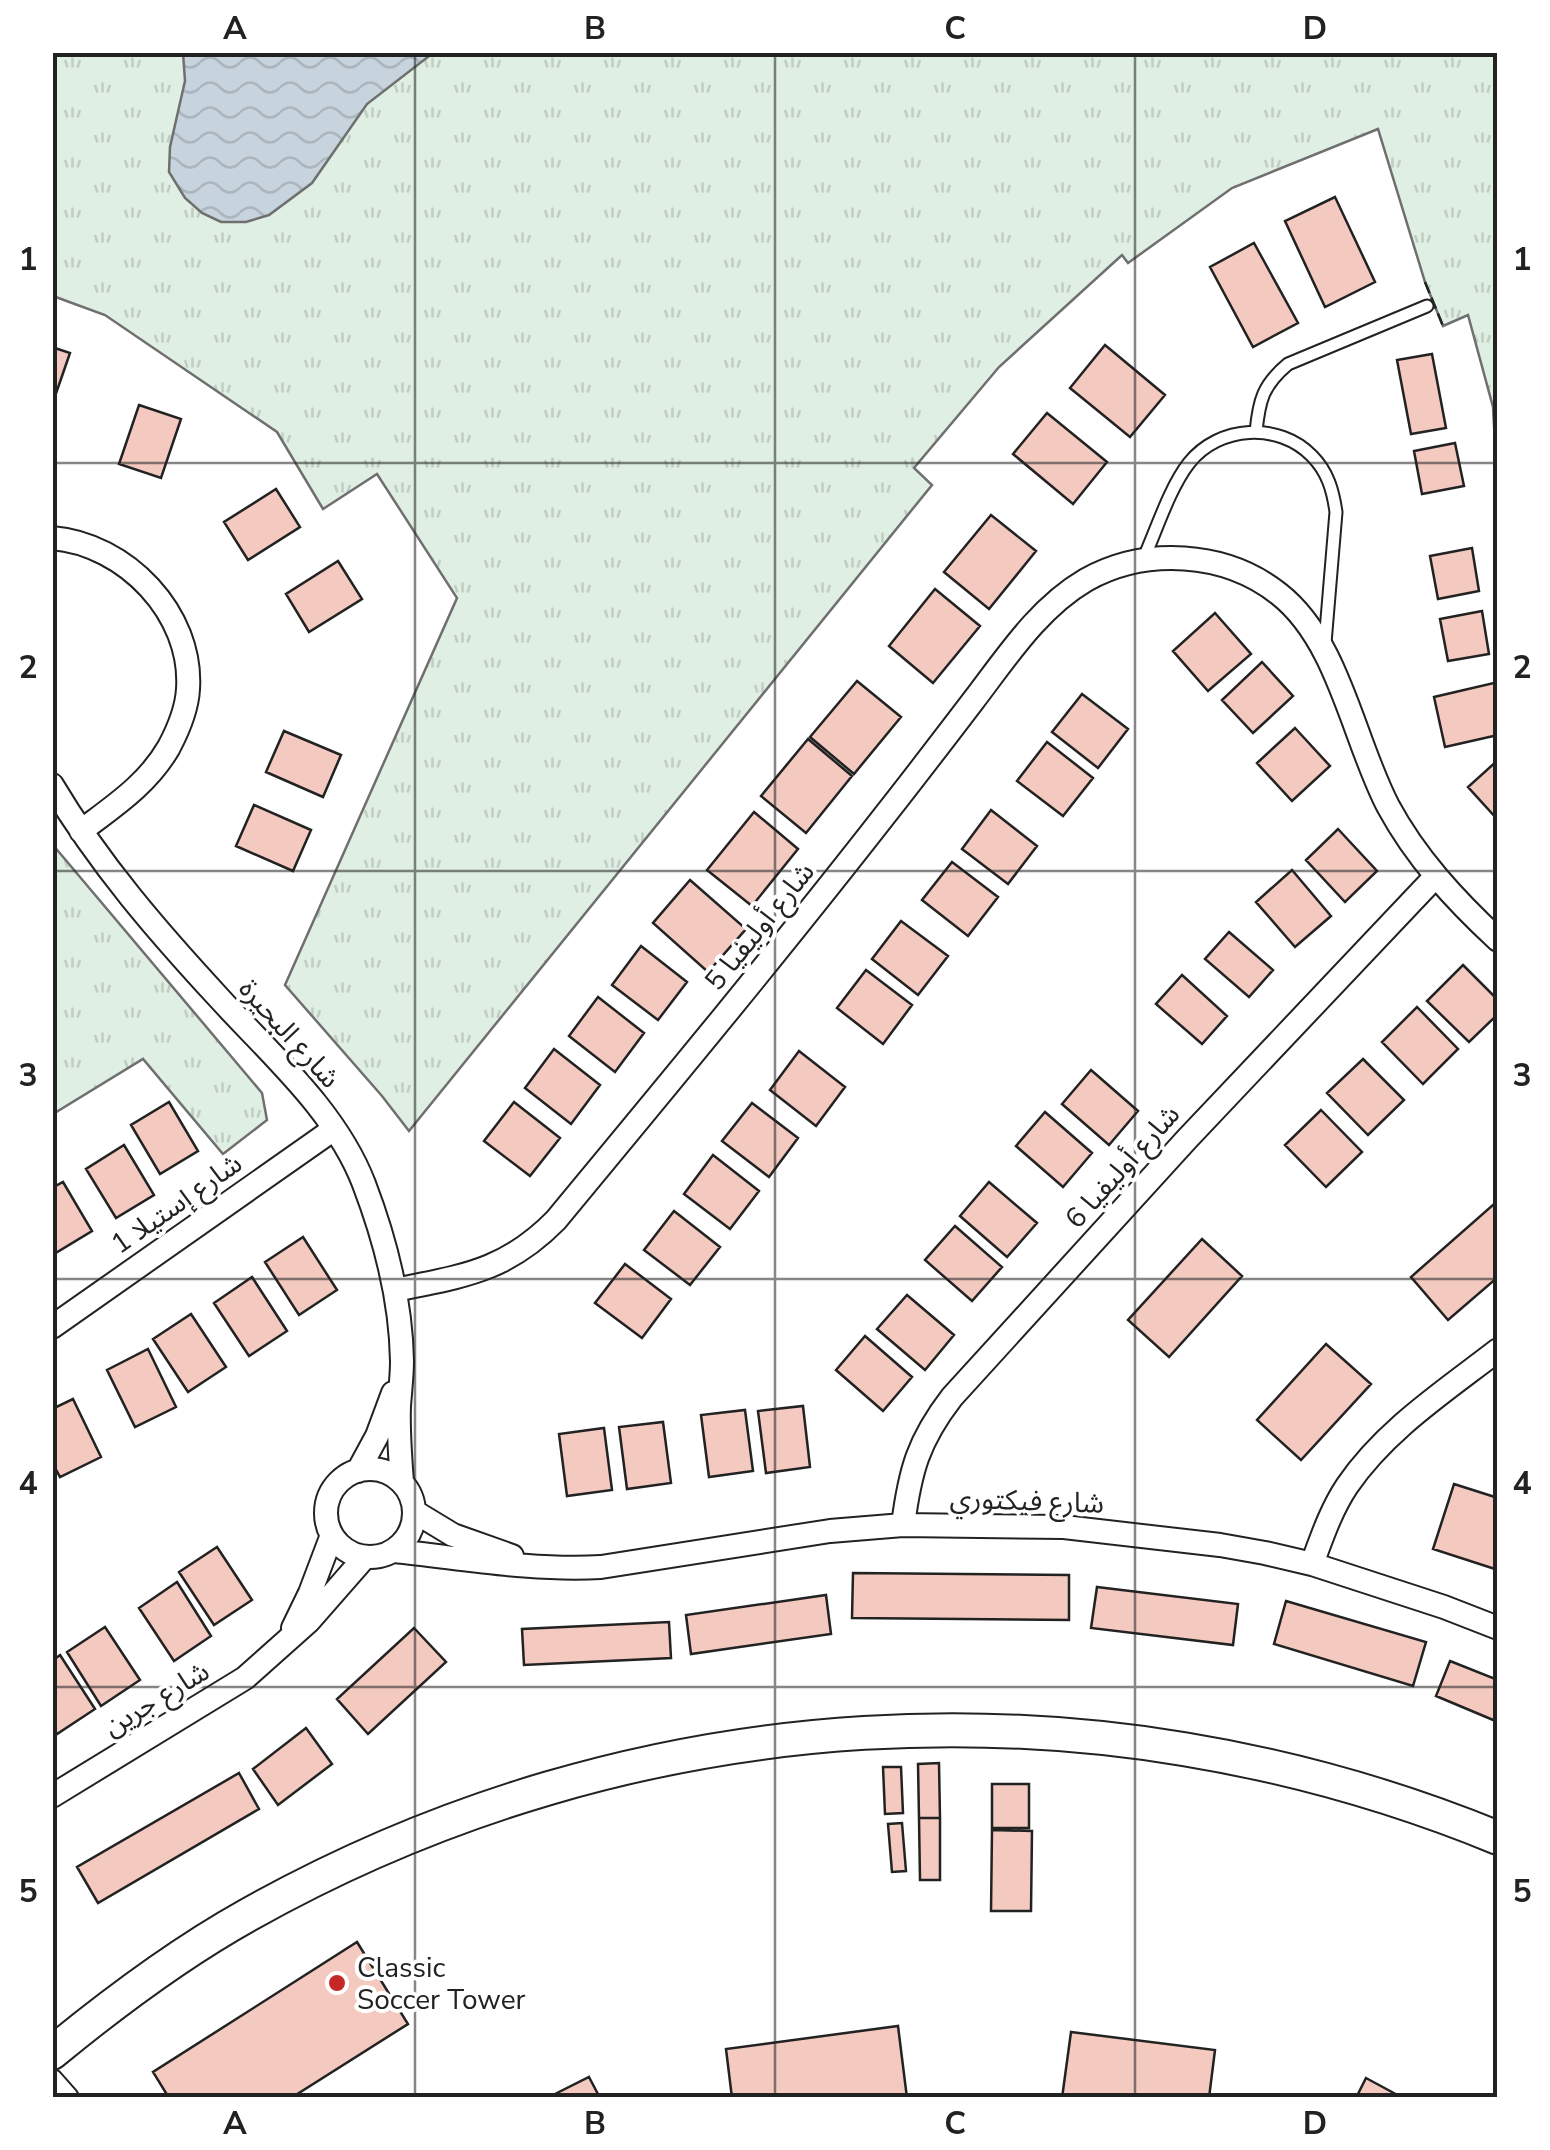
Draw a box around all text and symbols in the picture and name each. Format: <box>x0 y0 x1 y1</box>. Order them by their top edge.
text: A <box>223 7 247 50</box>
text: B <box>584 7 606 50</box>
text: C <box>944 7 966 50</box>
text: D <box>1303 7 1327 50</box>
text: 1 <box>18 238 38 281</box>
text: 1 <box>1512 238 1532 281</box>
text: 2 <box>18 646 38 689</box>
text: 2 <box>1512 646 1532 689</box>
street label: شارع أوليفيا 5 <box>696 854 824 999</box>
street label: شارع البحيرة <box>229 971 349 1097</box>
text: 3 <box>18 1054 38 1097</box>
text: 3 <box>1512 1054 1532 1097</box>
street label: شارع أوليفيا 6 <box>1057 1096 1189 1238</box>
street label: شارع إستيلا 1 <box>103 1145 250 1264</box>
text: 4 <box>18 1462 38 1505</box>
text: 4 <box>1512 1462 1532 1505</box>
street label: شارع فيكتوري <box>949 1479 1105 1524</box>
street label: شارع جرين <box>96 1652 217 1746</box>
text: 5 <box>18 1870 38 1913</box>
text: 5 <box>1512 1870 1532 1913</box>
place label: Classic Soccer Tower <box>357 1949 526 2019</box>
marker: Classic Soccer Tower <box>326 1972 348 1994</box>
text: A <box>223 2102 247 2145</box>
text: B <box>584 2102 606 2145</box>
text: C <box>944 2102 966 2145</box>
text: D <box>1303 2102 1327 2145</box>

